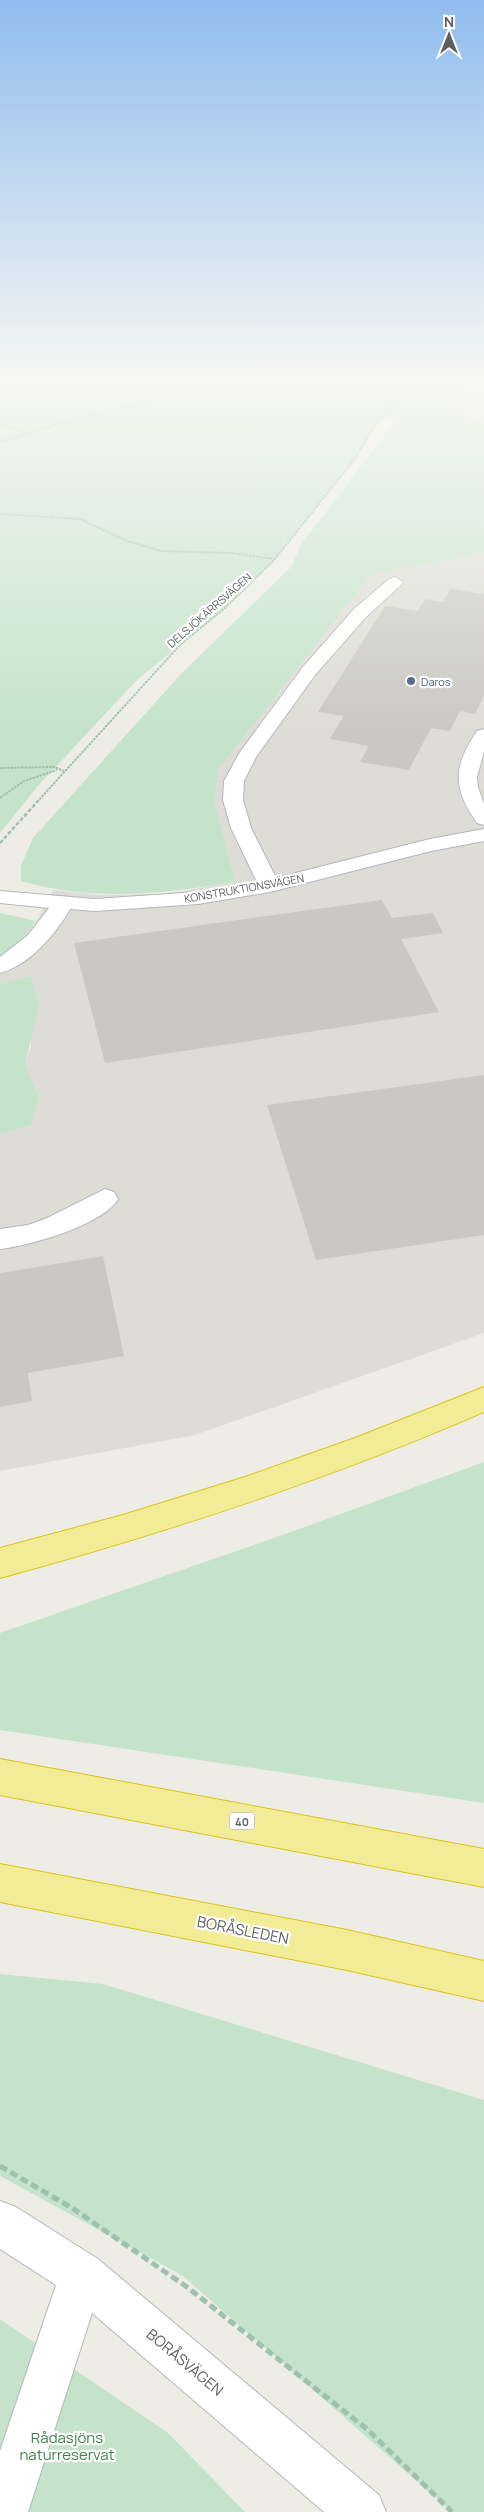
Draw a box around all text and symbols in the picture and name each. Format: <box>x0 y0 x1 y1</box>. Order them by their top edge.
north arrow <box>424 10 474 60</box>
text: N <box>444 12 454 31</box>
street label: DELSJÖKÄRRSVÄGEN <box>164 569 254 651</box>
place label: Daros <box>421 674 451 689</box>
marker: Daros <box>405 675 417 687</box>
street label: KONSTRUKTIONSVÄGEN <box>183 870 305 906</box>
road number: 40 <box>230 1812 254 1830</box>
street label: BORÅSLEDEN <box>195 1911 291 1949</box>
street label: BORÅSVÄGEN <box>142 2324 228 2400</box>
park label: Rådasjöns naturreservat <box>19 2427 115 2465</box>

